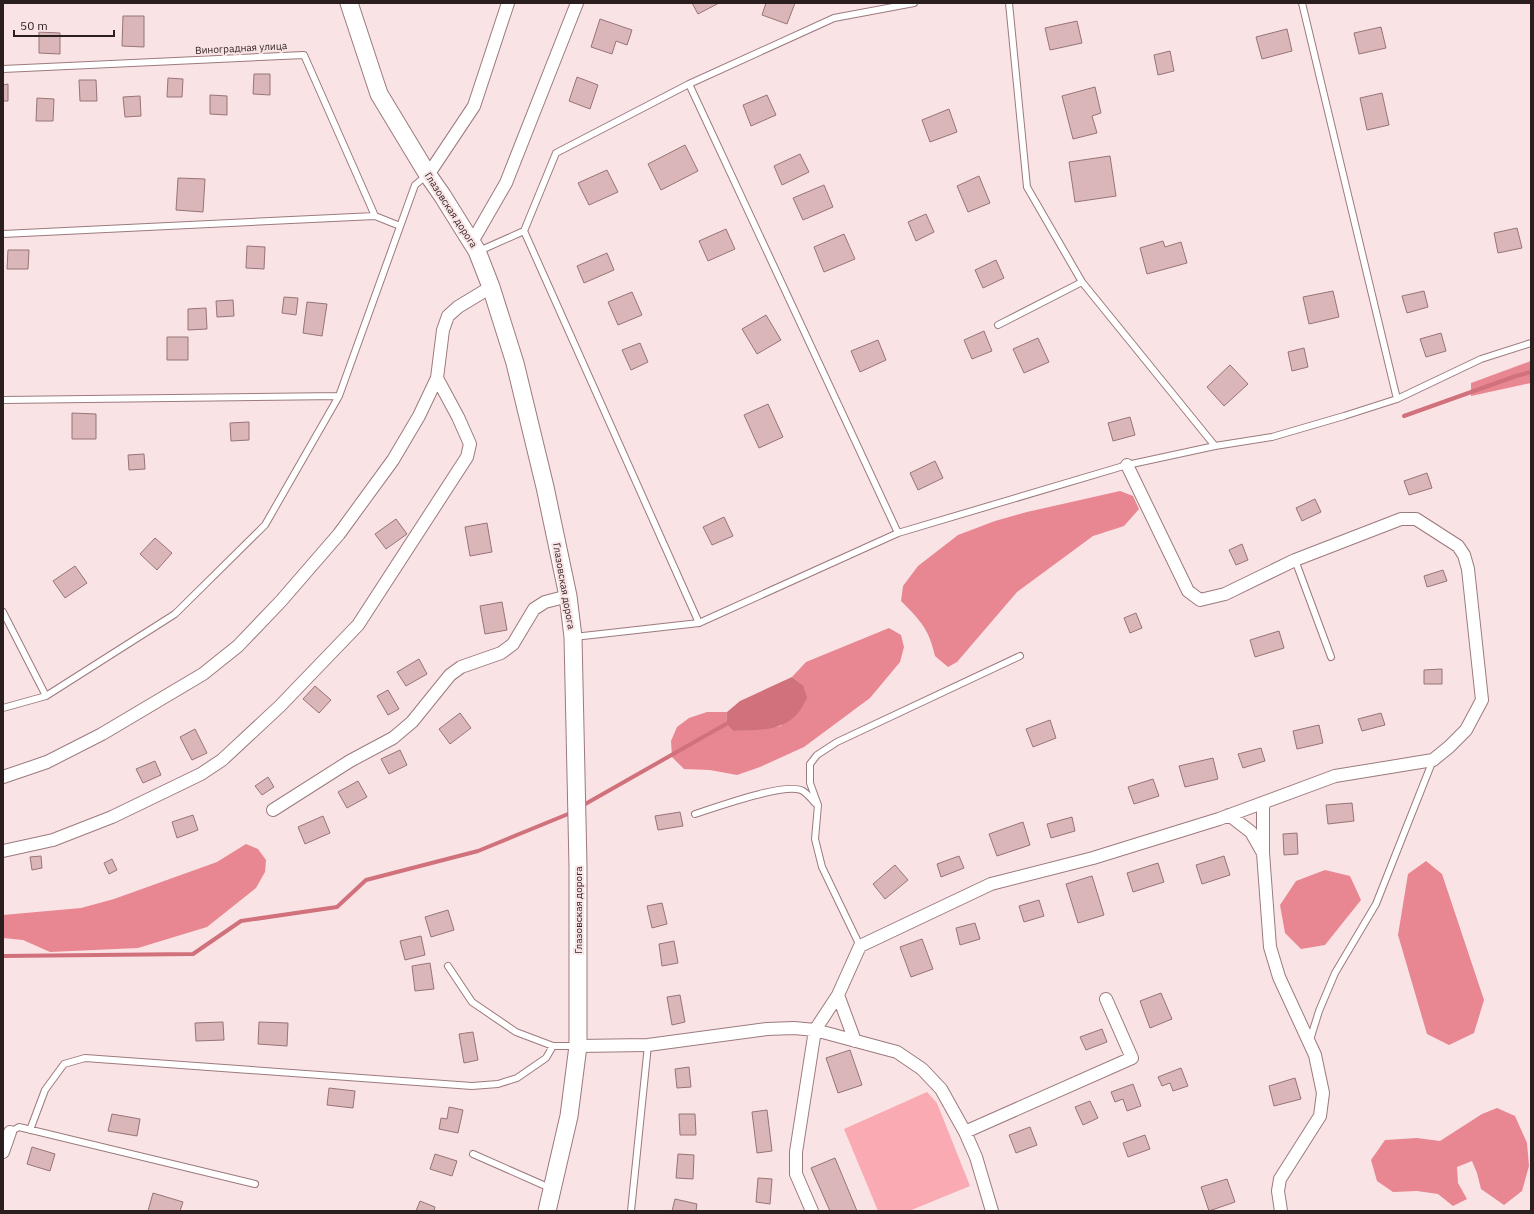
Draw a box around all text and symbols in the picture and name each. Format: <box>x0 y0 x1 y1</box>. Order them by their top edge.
scale bar <box>14 12 114 38</box>
text: 50 m <box>20 18 48 33</box>
street label: Виноградная улица <box>195 39 288 57</box>
street label: Глазовская дорога <box>422 170 481 251</box>
street label: Глазовская дорога <box>550 542 578 631</box>
street label: Глазовская дорога <box>572 866 585 954</box>

